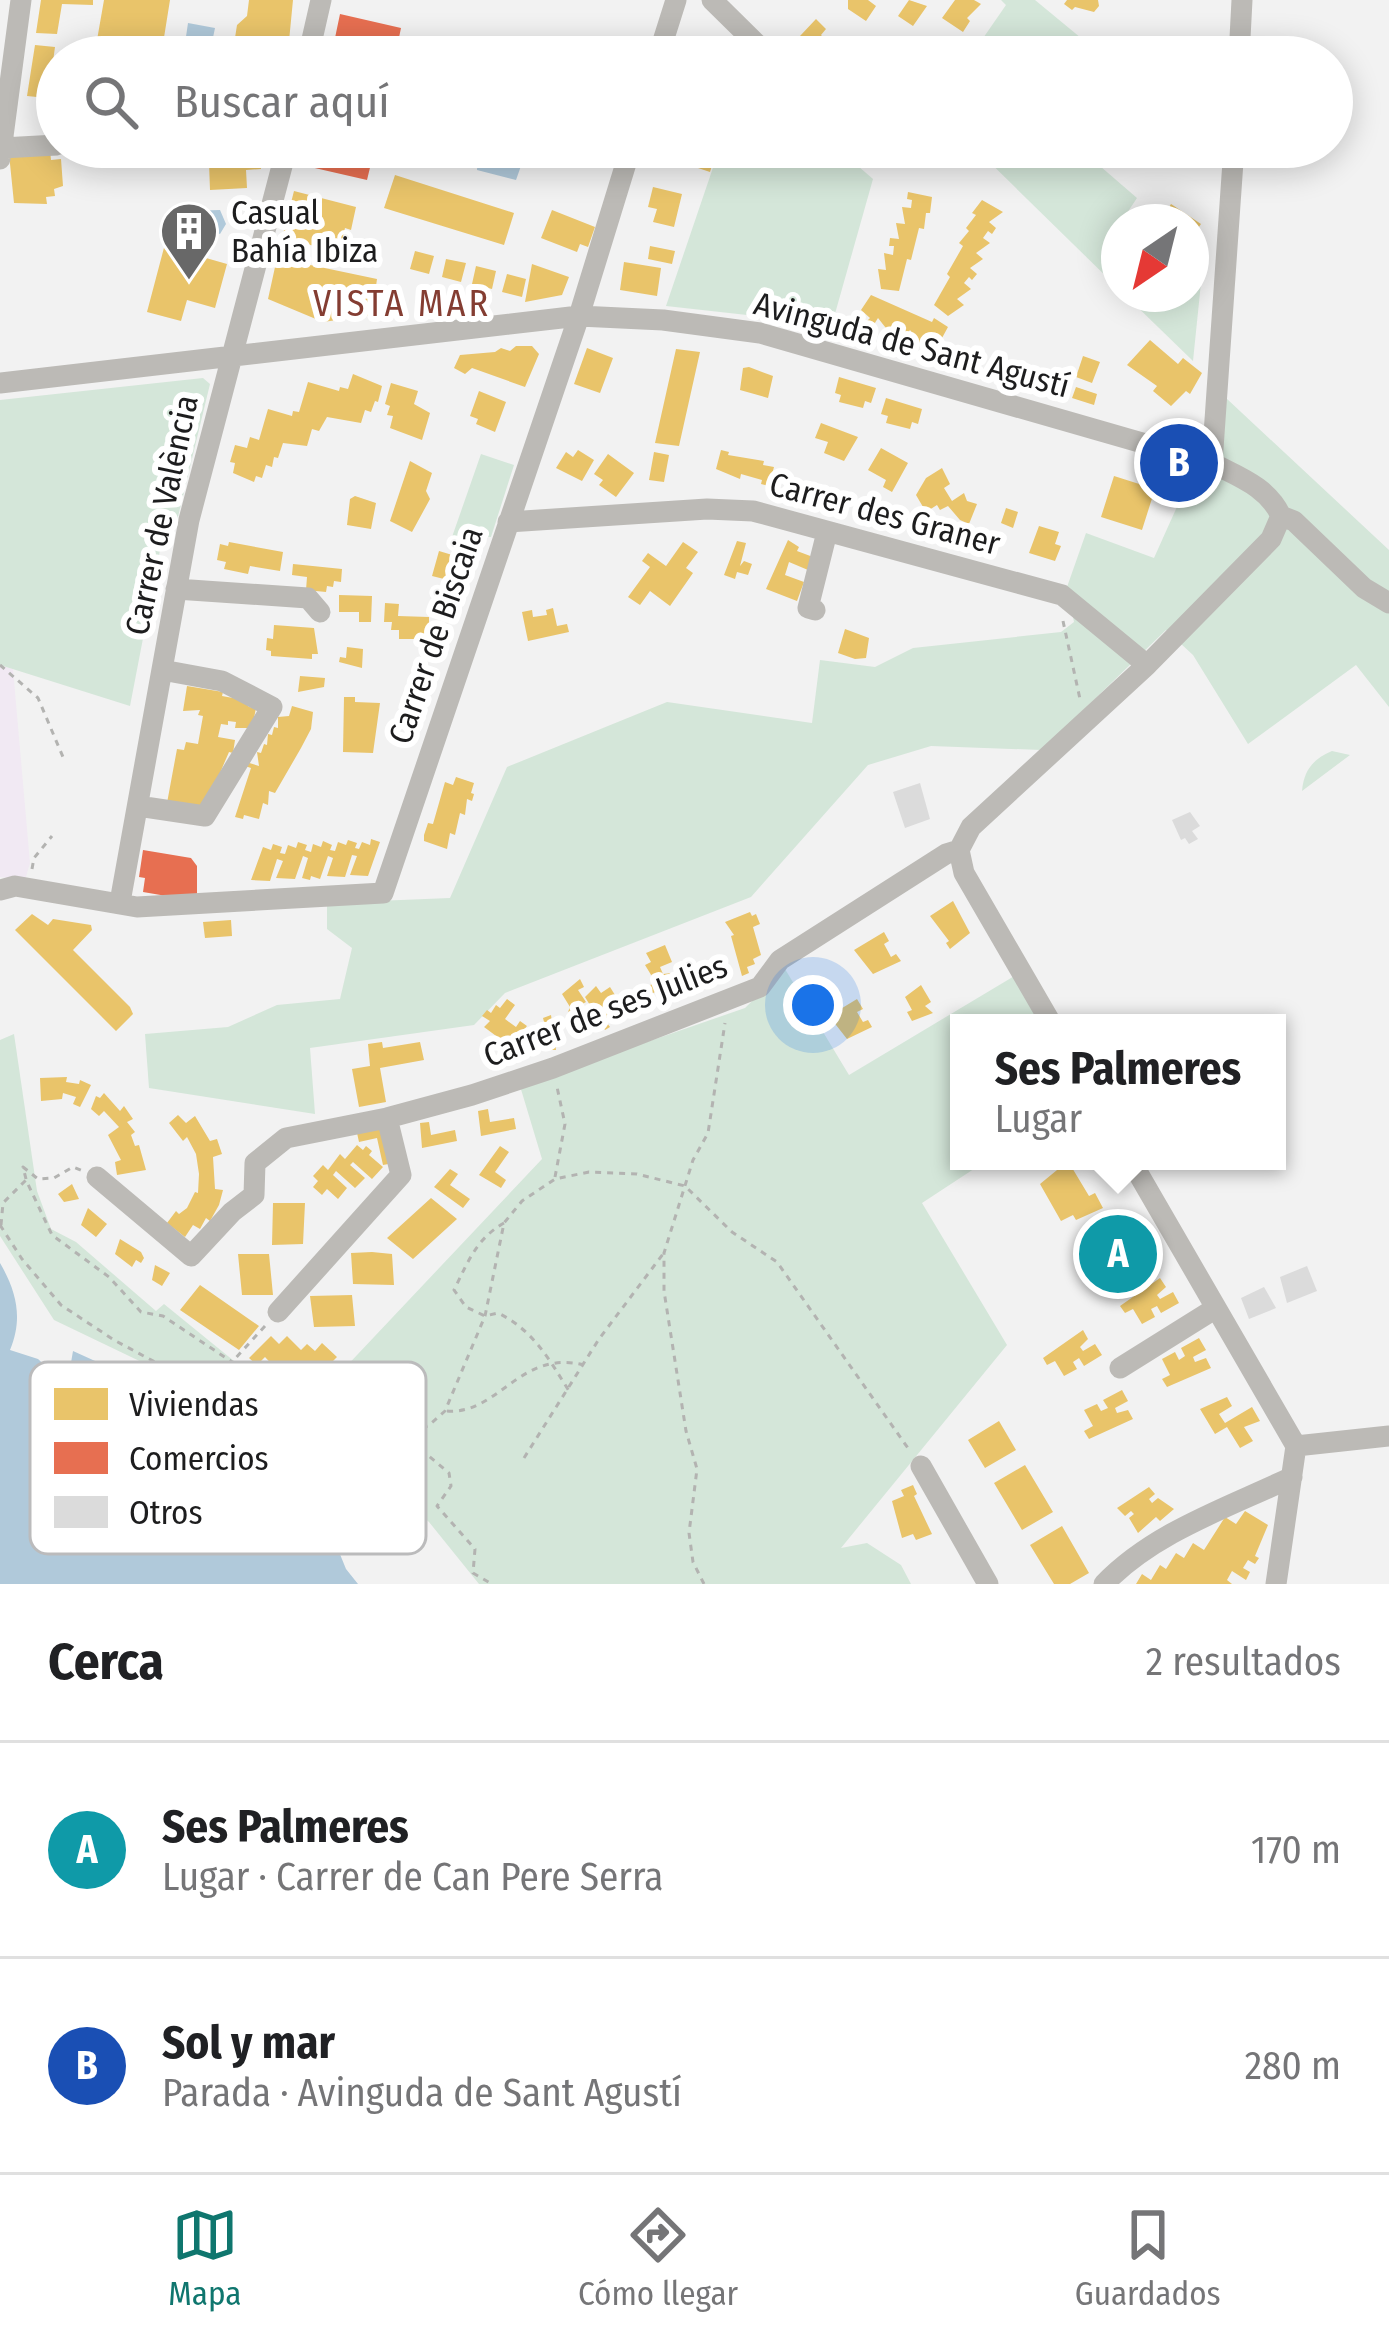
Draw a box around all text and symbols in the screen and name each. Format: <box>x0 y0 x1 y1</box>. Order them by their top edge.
search box <box>36 36 1353 168</box>
icon: search <box>78 69 144 135</box>
text: Buscar aquí <box>174 75 390 129</box>
place label: Casual Bahía Ibiza <box>231 193 378 271</box>
building icon: Casual Bahía Ibiza <box>158 200 220 282</box>
north arrow <box>1101 204 1209 312</box>
district label: VISTA MAR <box>313 282 491 326</box>
street label: Avinguda de Sant Agustí <box>750 284 1074 406</box>
street label: Carrer de València <box>117 392 207 639</box>
pin: B <box>1140 418 1218 508</box>
street label: Carrer des Graner <box>765 464 1005 564</box>
street label: Carrer de Biscaia <box>380 522 492 749</box>
street label: Carrer de ses Julies <box>478 946 733 1076</box>
your location <box>783 975 843 1035</box>
popup <box>950 1014 1286 1170</box>
text: Ses Palmeres <box>995 1042 1241 1096</box>
text: Lugar <box>995 1096 1082 1142</box>
pin: A <box>1079 1209 1157 1299</box>
legend <box>30 1362 426 1554</box>
text: Viviendas <box>129 1385 259 1425</box>
text: Comercios <box>129 1439 269 1479</box>
text: Otros <box>129 1493 203 1533</box>
text: Cerca <box>48 1631 164 1693</box>
text: 2 resultados <box>1146 1639 1341 1685</box>
text: Ses Palmeres <box>162 1800 409 1854</box>
text: A <box>76 1827 98 1873</box>
text: 170 m <box>1251 1827 1341 1873</box>
text: Lugar · Carrer de Can Pere Serra <box>162 1854 663 1900</box>
text: Sol y mar <box>162 2016 335 2070</box>
text: B <box>76 2043 98 2089</box>
text: 280 m <box>1245 2043 1341 2089</box>
text: Parada · Avinguda de Sant Agustí <box>162 2070 682 2116</box>
tab: Mapa <box>168 2202 241 2314</box>
tab: Cómo llegar <box>578 2202 738 2314</box>
tab: Guardados <box>1075 2202 1221 2314</box>

